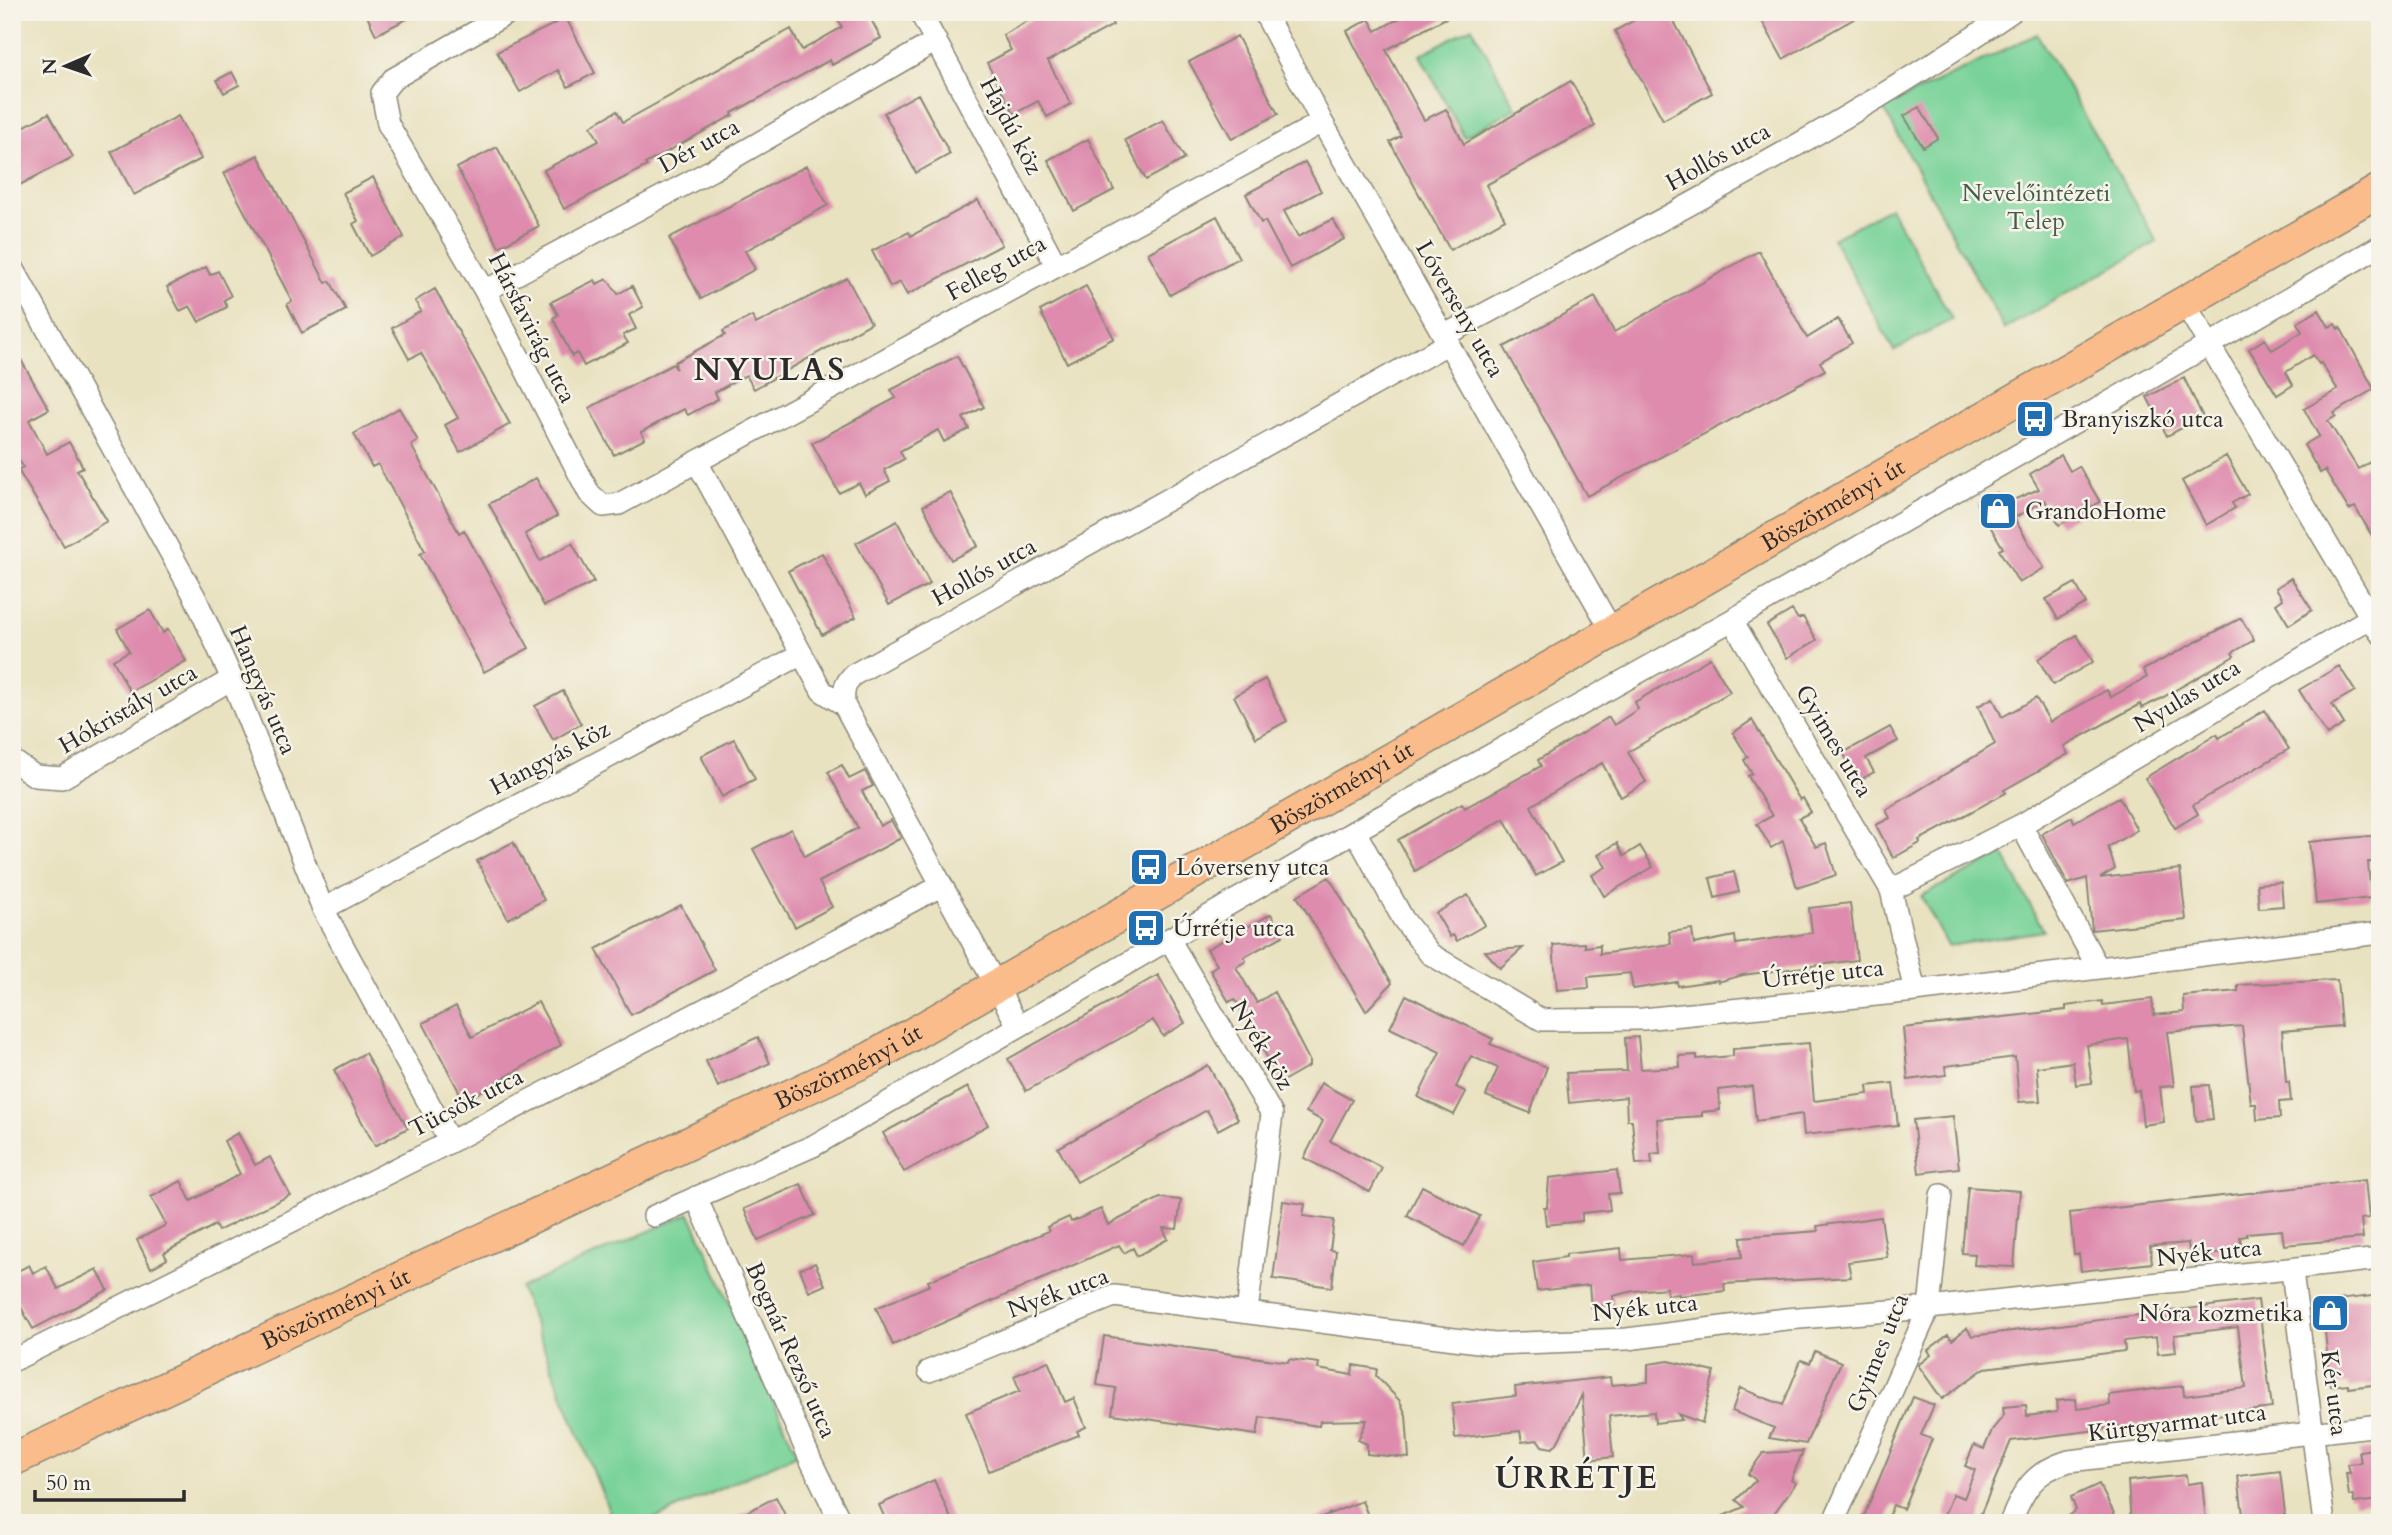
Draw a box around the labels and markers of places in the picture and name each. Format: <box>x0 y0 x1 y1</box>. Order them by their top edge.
bus stop icon: Branyiszkó utca <box>2014 398 2056 440</box>
place label: Branyiszkó utca <box>2062 403 2224 436</box>
shop icon: GrandoHome <box>1977 490 2019 532</box>
place label: GrandoHome <box>2025 495 2167 528</box>
bus stop icon: Lóverseny utca <box>1128 846 1170 888</box>
place label: Lóverseny utca <box>1176 851 1330 884</box>
bus stop icon: Úrrétje utca <box>1125 907 1167 949</box>
place label: Úrrétje utca <box>1173 912 1295 945</box>
shop icon: Nóra kozmetika <box>2309 1292 2351 1334</box>
place label: Nóra kozmetika <box>2139 1297 2304 1330</box>

